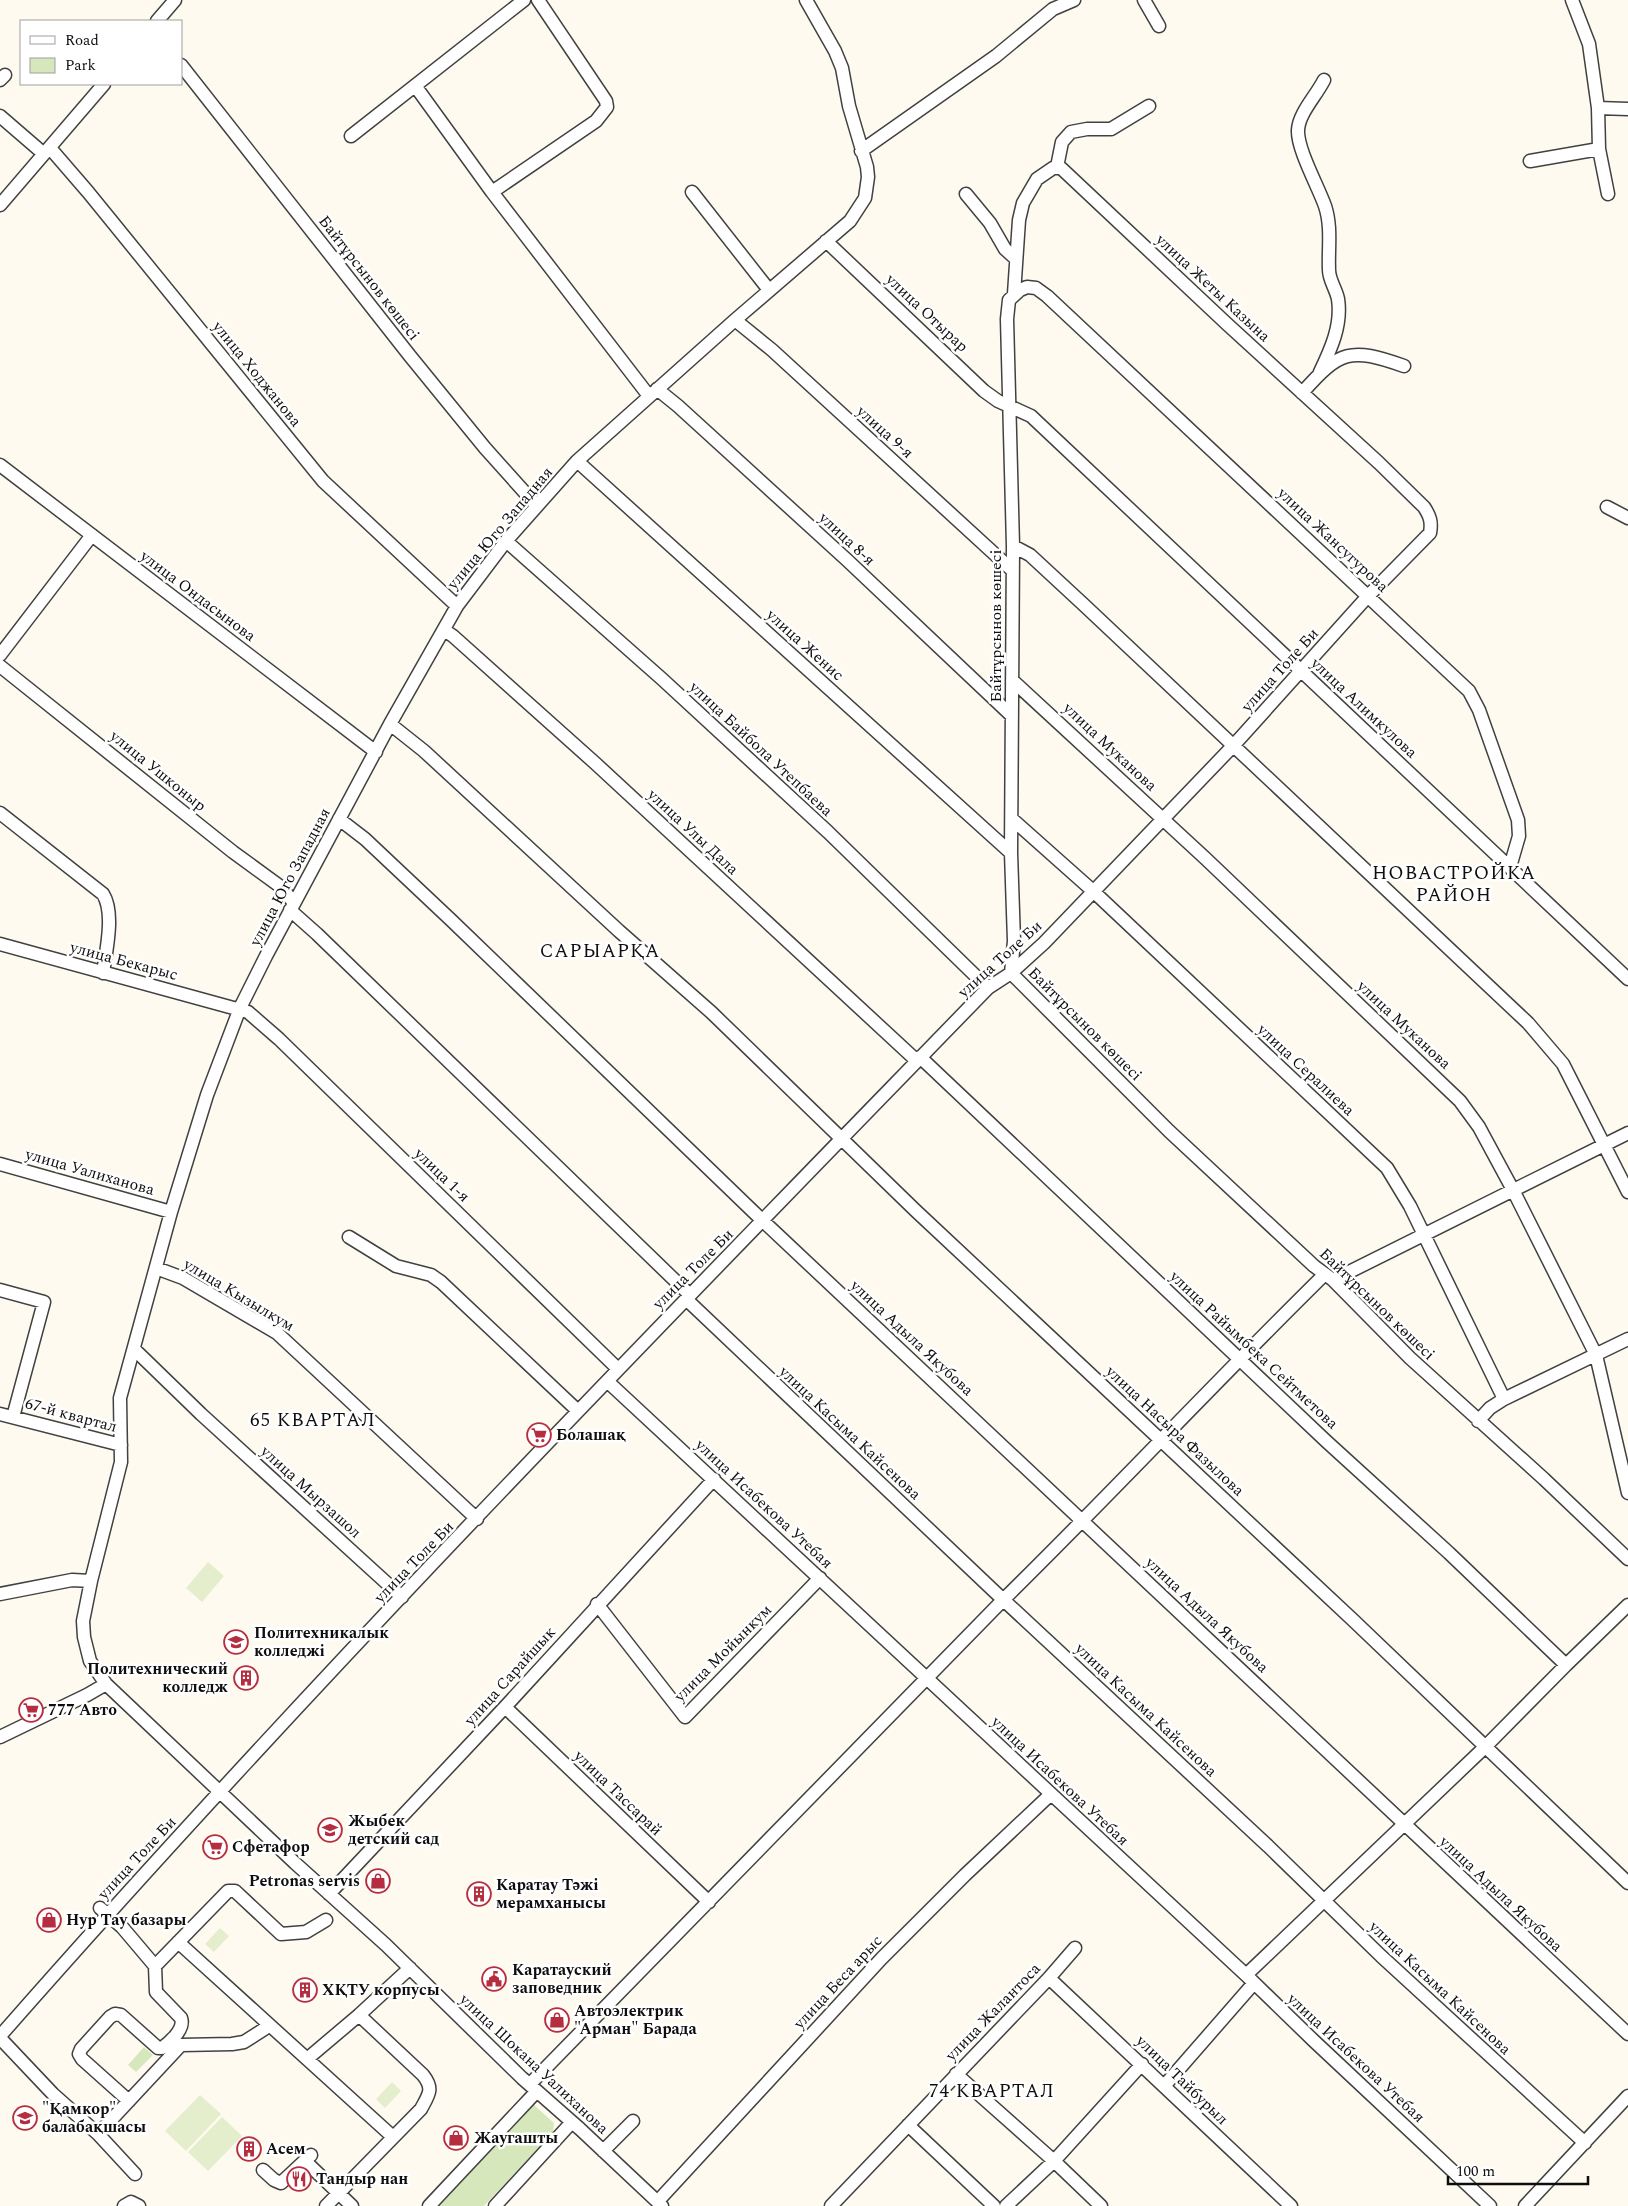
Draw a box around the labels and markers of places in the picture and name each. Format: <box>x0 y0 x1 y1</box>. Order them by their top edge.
supermarket icon: Болашақ <box>526 1422 552 1448</box>
place label: Болашақ <box>556 1423 626 1447</box>
place label: Политехникалык колледжі <box>254 1621 389 1663</box>
school or university icon: Политехникалык колледжі <box>223 1629 249 1655</box>
place label: Политехнический колледж <box>87 1657 229 1699</box>
building icon: Политехнический колледж <box>233 1665 259 1691</box>
supermarket icon: 777 Авто <box>18 1697 44 1723</box>
place label: 777 Авто <box>48 1698 117 1722</box>
place label: Жыбек детский сад <box>348 1809 439 1851</box>
school or university icon: Жыбек детский сад <box>317 1817 343 1843</box>
supermarket icon: Сфетафор <box>202 1834 228 1860</box>
place label: Сфетафор <box>232 1835 310 1859</box>
shop icon: Petronas servis <box>365 1868 391 1894</box>
place label: Petronas servis <box>249 1869 360 1893</box>
place label: Каратау Тәжі мерамханысы <box>496 1873 606 1915</box>
building icon: Каратау Тәжі мерамханысы <box>466 1881 492 1907</box>
shop icon: Нур Тау базары <box>36 1907 62 1933</box>
place label: Нур Тау базары <box>66 1908 187 1932</box>
place label: Каратауский заповедник <box>512 1958 612 2000</box>
public building icon: Каратауский заповедник <box>481 1966 507 1992</box>
building icon: ХҚТУ корпусы <box>292 1977 318 2003</box>
place label: ХҚТУ корпусы <box>322 1978 440 2002</box>
place label: Автоэлектрик "Арман" Барада <box>574 1999 697 2041</box>
shop icon: Автоэлектрик "Арман" Барада <box>544 2007 570 2033</box>
place label: "Қамкор" балабақшасы <box>42 2097 146 2139</box>
school or university icon: "Қамкор" балабақшасы <box>12 2105 38 2131</box>
shop icon: Жаугашты <box>443 2125 469 2151</box>
place label: Жаугашты <box>474 2126 558 2150</box>
building icon: Асем <box>236 2136 262 2162</box>
place label: Асем <box>266 2137 306 2161</box>
restaurant icon: Тандыр нан <box>286 2166 312 2192</box>
place label: Тандыр нан <box>316 2167 408 2191</box>

